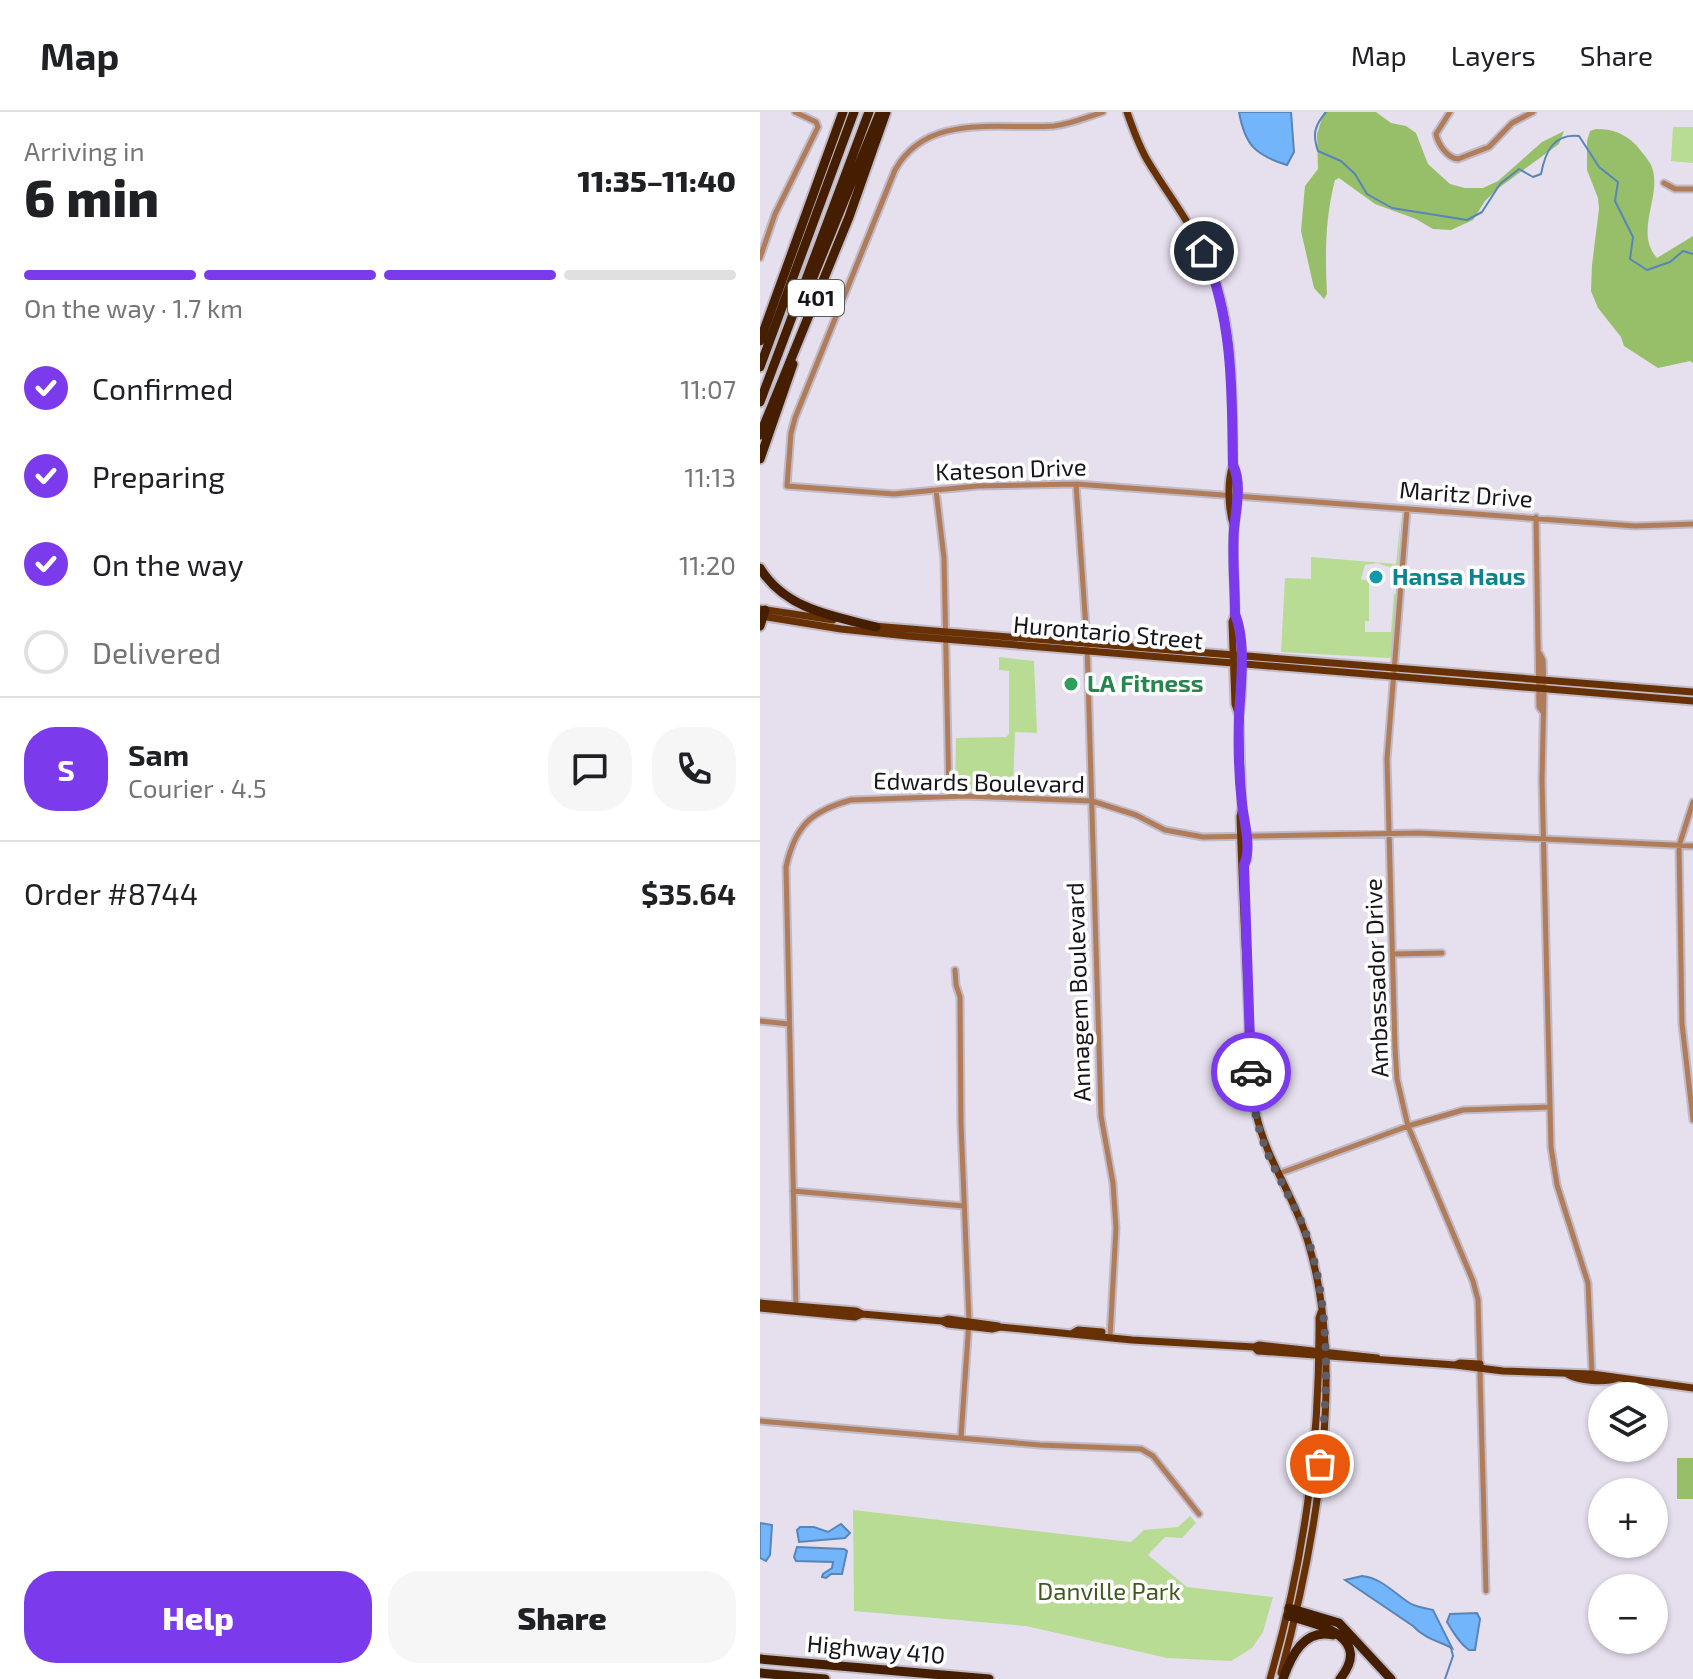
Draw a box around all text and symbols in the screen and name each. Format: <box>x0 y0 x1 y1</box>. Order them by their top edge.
text: Map <box>40 32 119 78</box>
text: Map <box>1351 38 1407 72</box>
text: Layers <box>1451 38 1536 72</box>
text: Share <box>1580 38 1653 72</box>
text: Arriving in <box>24 135 145 166</box>
text: 11:35–11:40 <box>578 162 736 198</box>
text: 6 min <box>24 165 159 227</box>
pin <box>1170 217 1238 285</box>
icon: home <box>1182 229 1226 273</box>
road number: 401 <box>788 280 844 316</box>
text: On the way · 1.7 km <box>24 292 243 323</box>
icon: check <box>24 366 68 410</box>
text: Confirmed <box>92 370 233 406</box>
text: 11:07 <box>680 373 736 404</box>
street label: Kateson Drive <box>935 451 1087 486</box>
icon: check <box>24 454 68 498</box>
text: Preparing <box>92 458 225 494</box>
text: 11:13 <box>684 461 736 492</box>
street label: Maritz Drive <box>1398 474 1534 513</box>
icon: check <box>24 542 68 586</box>
text: On the way <box>92 546 244 582</box>
text: 11:20 <box>679 549 736 580</box>
place label: Hansa Haus <box>1392 561 1526 590</box>
marker: Hansa Haus <box>1367 568 1385 586</box>
street label: Hurontario Street <box>1012 609 1204 654</box>
text: Delivered <box>92 634 221 670</box>
place label: LA Fitness <box>1087 668 1203 697</box>
marker: LA Fitness <box>1062 675 1080 693</box>
button: chat <box>548 727 632 811</box>
button: phone <box>652 727 736 811</box>
text: Sam <box>128 736 189 772</box>
text: S <box>57 751 75 787</box>
street label: Edwards Boulevard <box>873 765 1085 798</box>
text: Courier · 4.5 <box>128 772 267 803</box>
text: Order #8744 <box>24 875 198 911</box>
text: $35.64 <box>641 875 736 911</box>
street label: Ambassador Drive <box>1358 878 1393 1078</box>
street label: Annagem Boulevard <box>1059 882 1096 1102</box>
courier <box>1211 1032 1291 1112</box>
icon: car <box>1229 1050 1273 1094</box>
map controls <box>1588 1382 1668 1654</box>
button: layers <box>1588 1382 1668 1462</box>
pin <box>1286 1430 1354 1498</box>
icon: bag <box>1298 1442 1342 1486</box>
button: + <box>1588 1478 1668 1558</box>
button: Help <box>24 1571 372 1663</box>
button: Share <box>388 1571 736 1663</box>
button: − <box>1588 1574 1668 1654</box>
park label: Danville Park <box>1037 1576 1181 1605</box>
street label: Highway 410 <box>806 1628 946 1669</box>

